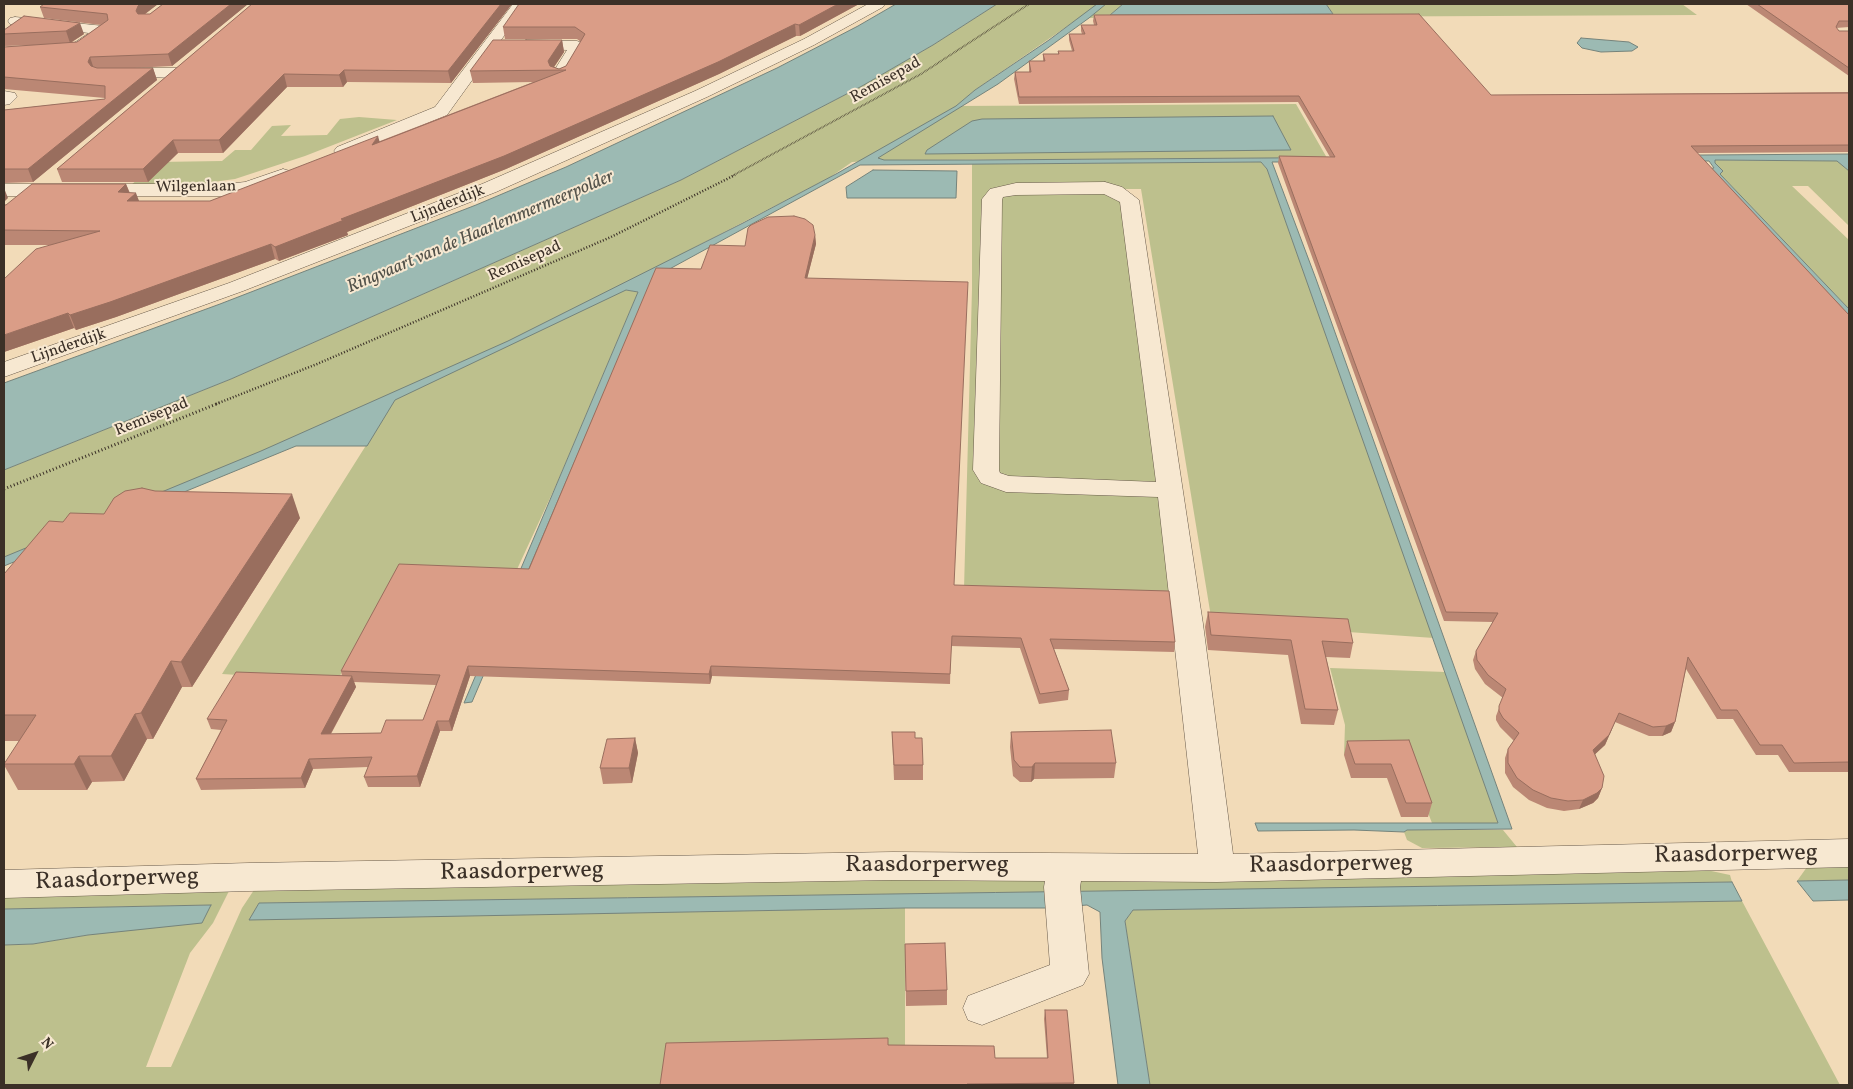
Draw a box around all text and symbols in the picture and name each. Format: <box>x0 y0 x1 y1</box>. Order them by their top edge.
street label: Remisepad <box>847 54 925 108</box>
water label: Ringvaart van de Haarlemmermeerpolder <box>344 167 618 299</box>
street label: Wilgenlaan <box>155 178 237 198</box>
street label: Lijnderdijk <box>408 182 488 228</box>
street label: Remisepad <box>486 237 564 287</box>
street label: Lijnderdijk <box>29 325 109 369</box>
street label: Remisepad <box>112 395 192 441</box>
street label: Raasdorperweg <box>1654 840 1818 872</box>
street label: Raasdorperweg <box>1249 850 1413 882</box>
street label: Raasdorperweg <box>845 853 1009 881</box>
street label: Raasdorperweg <box>440 857 604 889</box>
street label: Raasdorperweg <box>34 864 200 898</box>
north arrow <box>10 1029 60 1079</box>
text: N <box>36 1034 57 1054</box>

